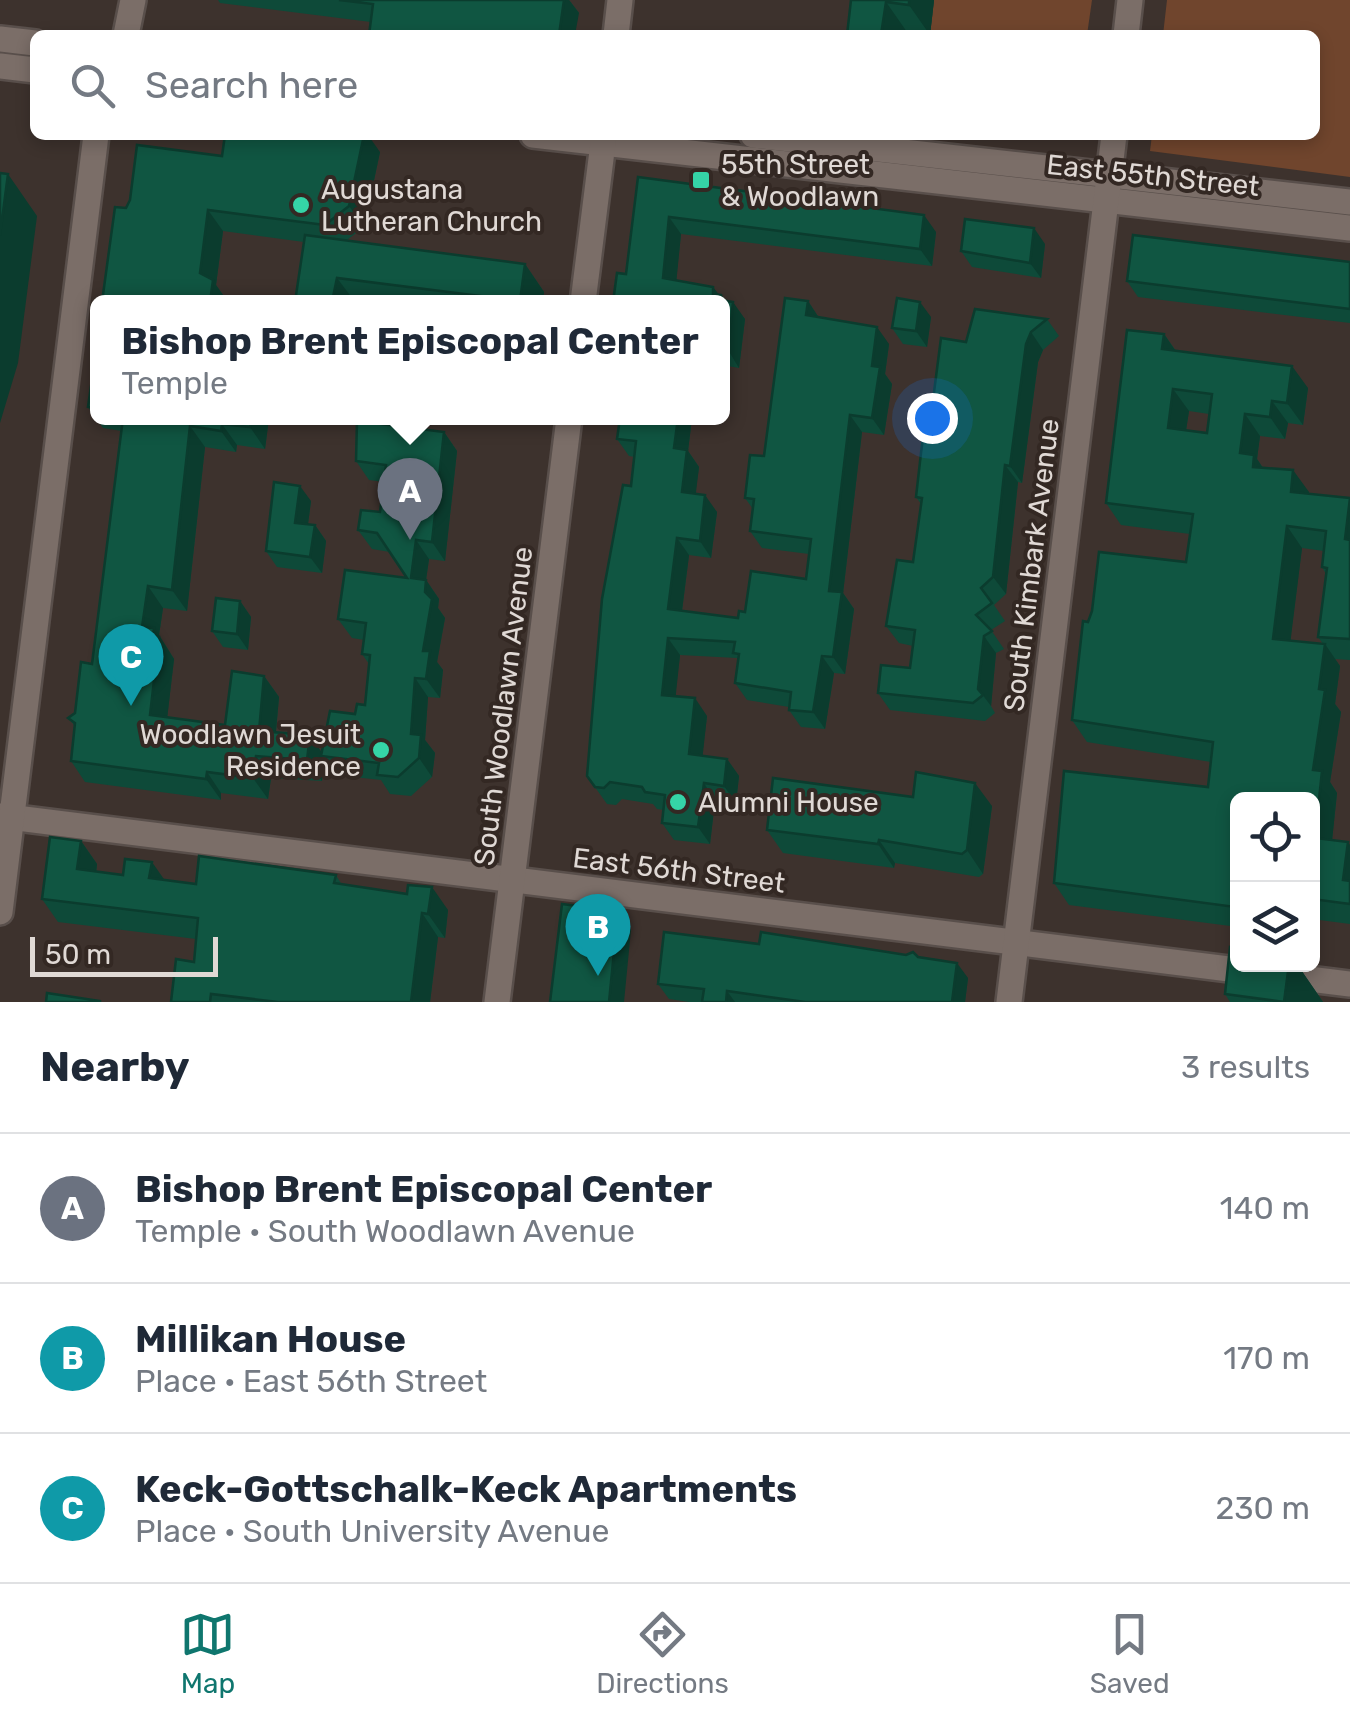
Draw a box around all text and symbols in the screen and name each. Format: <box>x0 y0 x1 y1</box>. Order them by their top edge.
search box <box>30 30 1320 140</box>
icon: search <box>65 58 120 113</box>
text: Search here <box>145 62 358 108</box>
place label: 55th Street & Woodlawn <box>721 148 879 213</box>
street label: East 55th Street <box>1045 148 1261 203</box>
marker: 55th Street & Woodlawn <box>690 169 712 191</box>
place label: Augustana Lutheran Church <box>321 173 542 238</box>
marker: Augustana Lutheran Church <box>290 194 312 216</box>
popup <box>90 295 730 425</box>
text: Bishop Brent Episcopal Center <box>121 318 699 364</box>
text: Temple <box>121 364 228 402</box>
your location <box>907 393 958 444</box>
street label: South Kimbark Avenue <box>997 417 1066 713</box>
pin: A <box>378 458 442 540</box>
street label: South Woodlawn Avenue <box>468 545 539 867</box>
pin: C <box>98 624 164 706</box>
place label: Woodlawn Jesuit Residence <box>140 718 361 783</box>
marker: Woodlawn Jesuit Residence <box>370 739 392 761</box>
place label: Alumni House <box>698 786 879 819</box>
marker: Alumni House <box>667 791 689 813</box>
map controls <box>1230 792 1320 972</box>
button: locate <box>1230 792 1320 882</box>
street label: East 56th Street <box>571 841 787 900</box>
button: layers <box>1230 882 1320 972</box>
pin: B <box>566 894 630 976</box>
scale bar <box>30 932 218 976</box>
text: 50 m <box>45 938 111 971</box>
text: Nearby <box>40 1042 190 1092</box>
text: 3 results <box>1181 1048 1310 1086</box>
text: Bishop Brent Episcopal Center <box>135 1166 712 1212</box>
text: A <box>61 1189 84 1227</box>
text: 140 m <box>1220 1189 1310 1227</box>
text: Temple · South Woodlawn Avenue <box>135 1212 635 1250</box>
text: Millikan House <box>135 1316 406 1362</box>
text: B <box>61 1339 84 1377</box>
text: 170 m <box>1223 1339 1310 1377</box>
text: Place · East 56th Street <box>135 1362 487 1400</box>
text: Keck-Gottschalk-Keck Apartments <box>135 1466 797 1512</box>
text: C <box>61 1489 84 1527</box>
text: 230 m <box>1215 1489 1310 1527</box>
text: Place · South University Avenue <box>135 1512 609 1550</box>
tab: Map <box>180 1607 235 1700</box>
tab: Directions <box>596 1607 729 1700</box>
tab: Saved <box>1090 1607 1170 1700</box>

